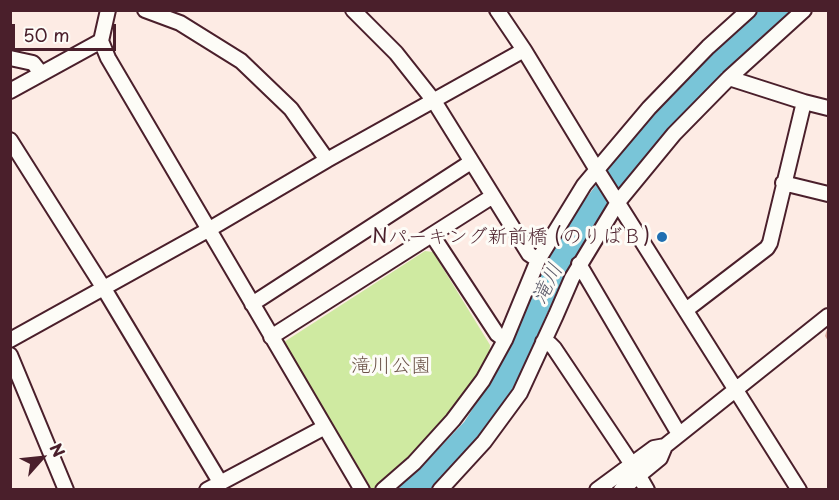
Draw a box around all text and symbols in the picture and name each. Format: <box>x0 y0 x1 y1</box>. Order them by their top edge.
scale bar <box>15 12 118 50</box>
text: 50 m <box>23 21 70 48</box>
place label: Nパーキング新前橋 (のりばＢ) <box>372 225 650 249</box>
marker: Nパーキング新前橋 (のりばＢ) <box>655 230 669 244</box>
water label: 滝川 <box>527 260 569 308</box>
park label: 滝川公園 <box>351 354 431 378</box>
north arrow <box>12 428 72 488</box>
text: N <box>44 439 72 461</box>

